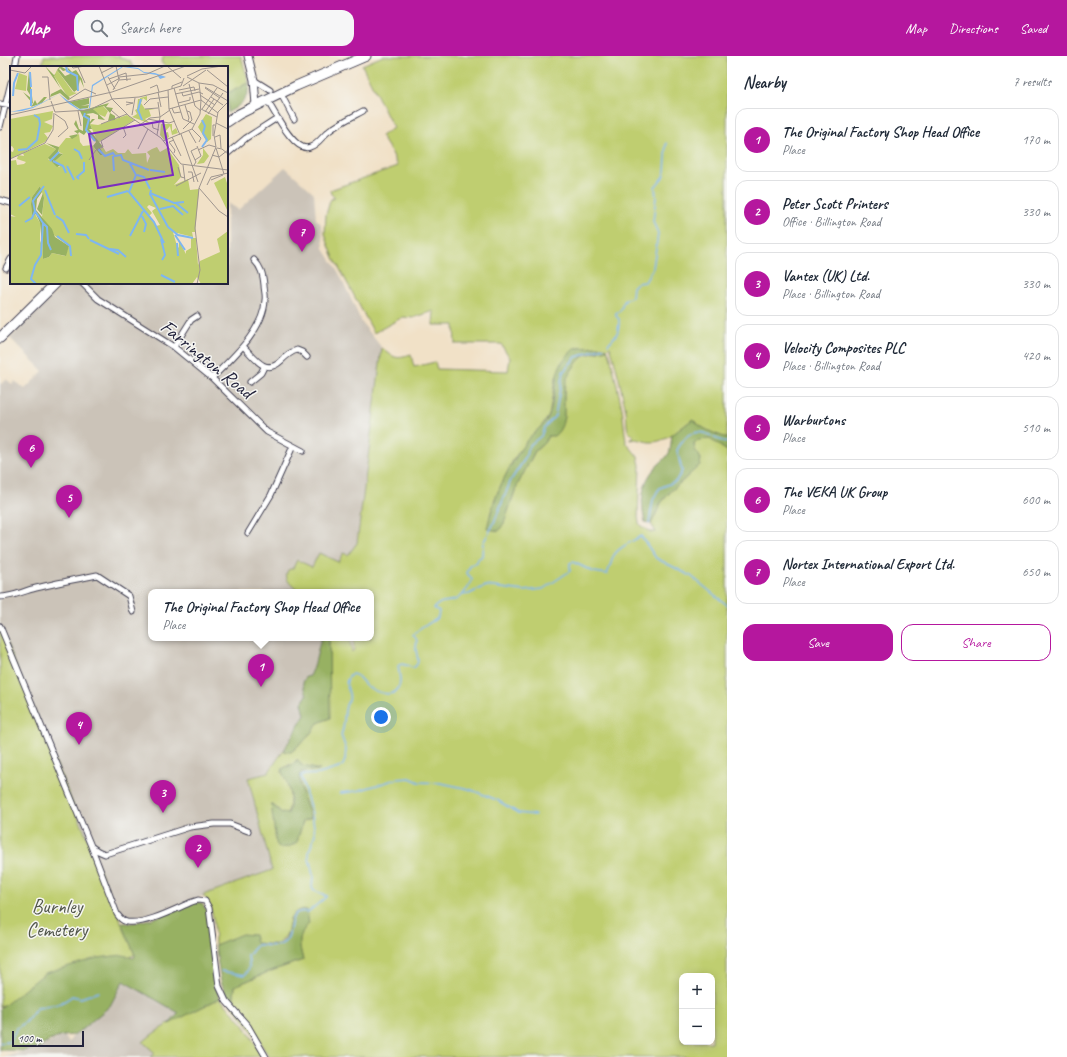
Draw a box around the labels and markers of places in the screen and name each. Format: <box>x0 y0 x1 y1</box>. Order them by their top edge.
pin: 7 <box>289 219 315 252</box>
pin: 6 <box>18 435 44 468</box>
pin: 5 <box>56 485 82 518</box>
pin: 1 <box>248 654 274 687</box>
pin: 4 <box>66 712 92 745</box>
pin: 3 <box>150 780 176 813</box>
pin: 2 <box>185 835 211 868</box>

